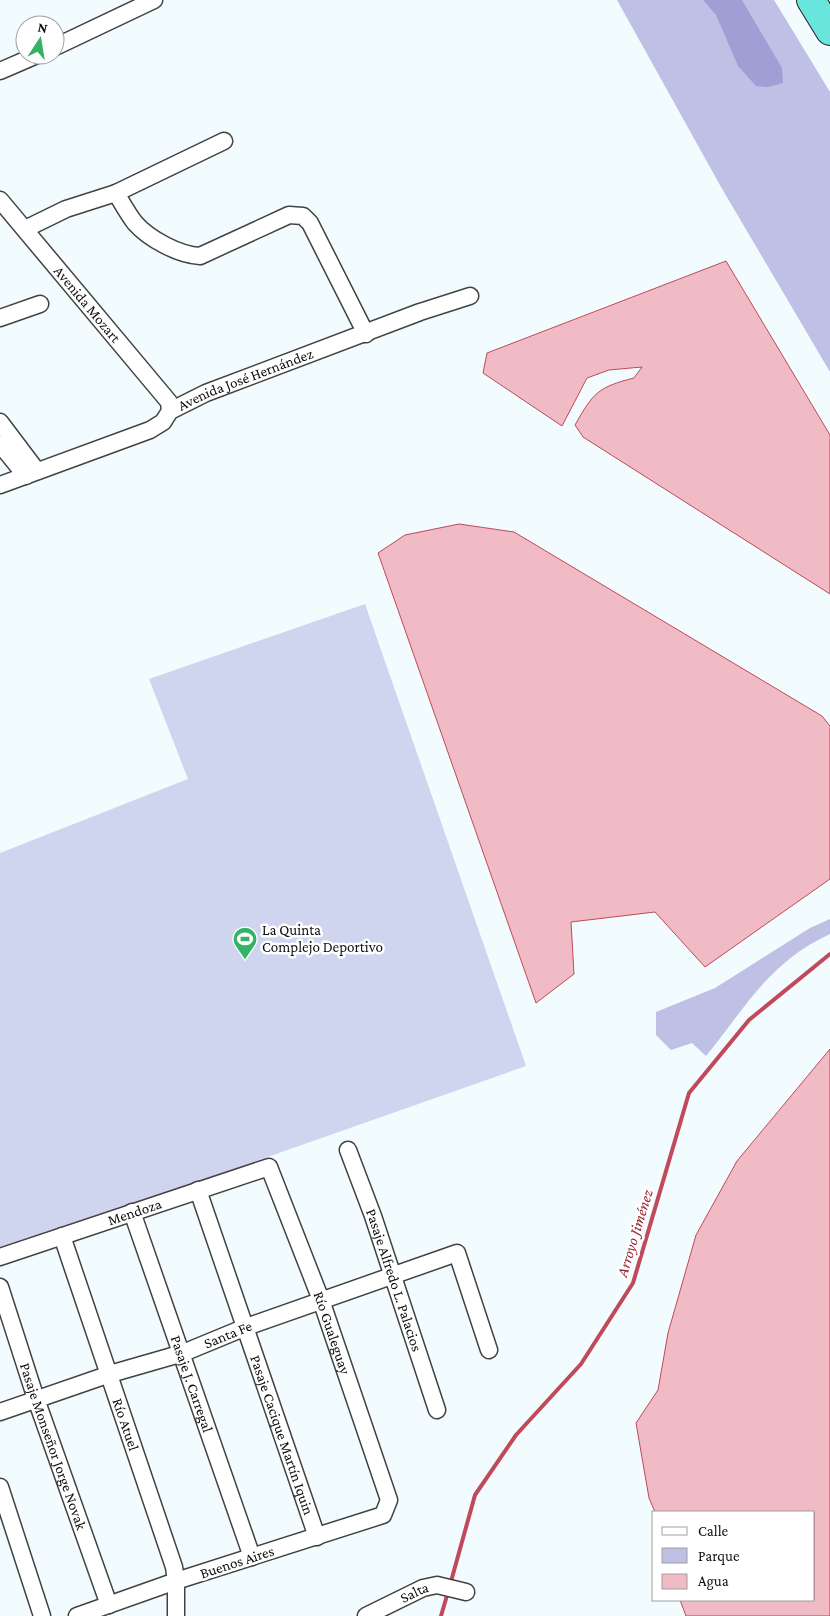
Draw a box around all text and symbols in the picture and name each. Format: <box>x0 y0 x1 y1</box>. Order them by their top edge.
north arrow <box>15 15 65 65</box>
text: N <box>36 18 49 36</box>
street label: Avenida Mozart <box>51 263 124 347</box>
street label: Avenida José Hernández <box>175 345 315 414</box>
place label: La Quinta Complejo Deportivo <box>262 922 383 956</box>
sports icon: La Quinta Complejo Deportivo <box>232 926 258 960</box>
water label: Arroyo Jiménez <box>613 1187 657 1280</box>
street label: Mendoza <box>106 1195 164 1228</box>
street label: Pasaje Alfredo L. Palacios <box>363 1206 425 1354</box>
street label: Río Gualeguay <box>310 1289 354 1377</box>
street label: Santa Fe <box>202 1317 254 1351</box>
street label: Pasaje J. Carregal <box>168 1333 216 1435</box>
street label: Pasaje Cacique Martín Iquin <box>247 1353 317 1517</box>
street label: Pasaje Monseñor Jorge Novak <box>17 1361 90 1533</box>
street label: Río Atuel <box>109 1396 142 1453</box>
legend <box>652 1511 815 1601</box>
text: Calle <box>698 1523 729 1539</box>
street label: Buenos Aires <box>198 1542 276 1581</box>
text: Parque <box>698 1548 740 1565</box>
text: Agua <box>698 1573 729 1590</box>
street label: Salta <box>398 1579 430 1606</box>

